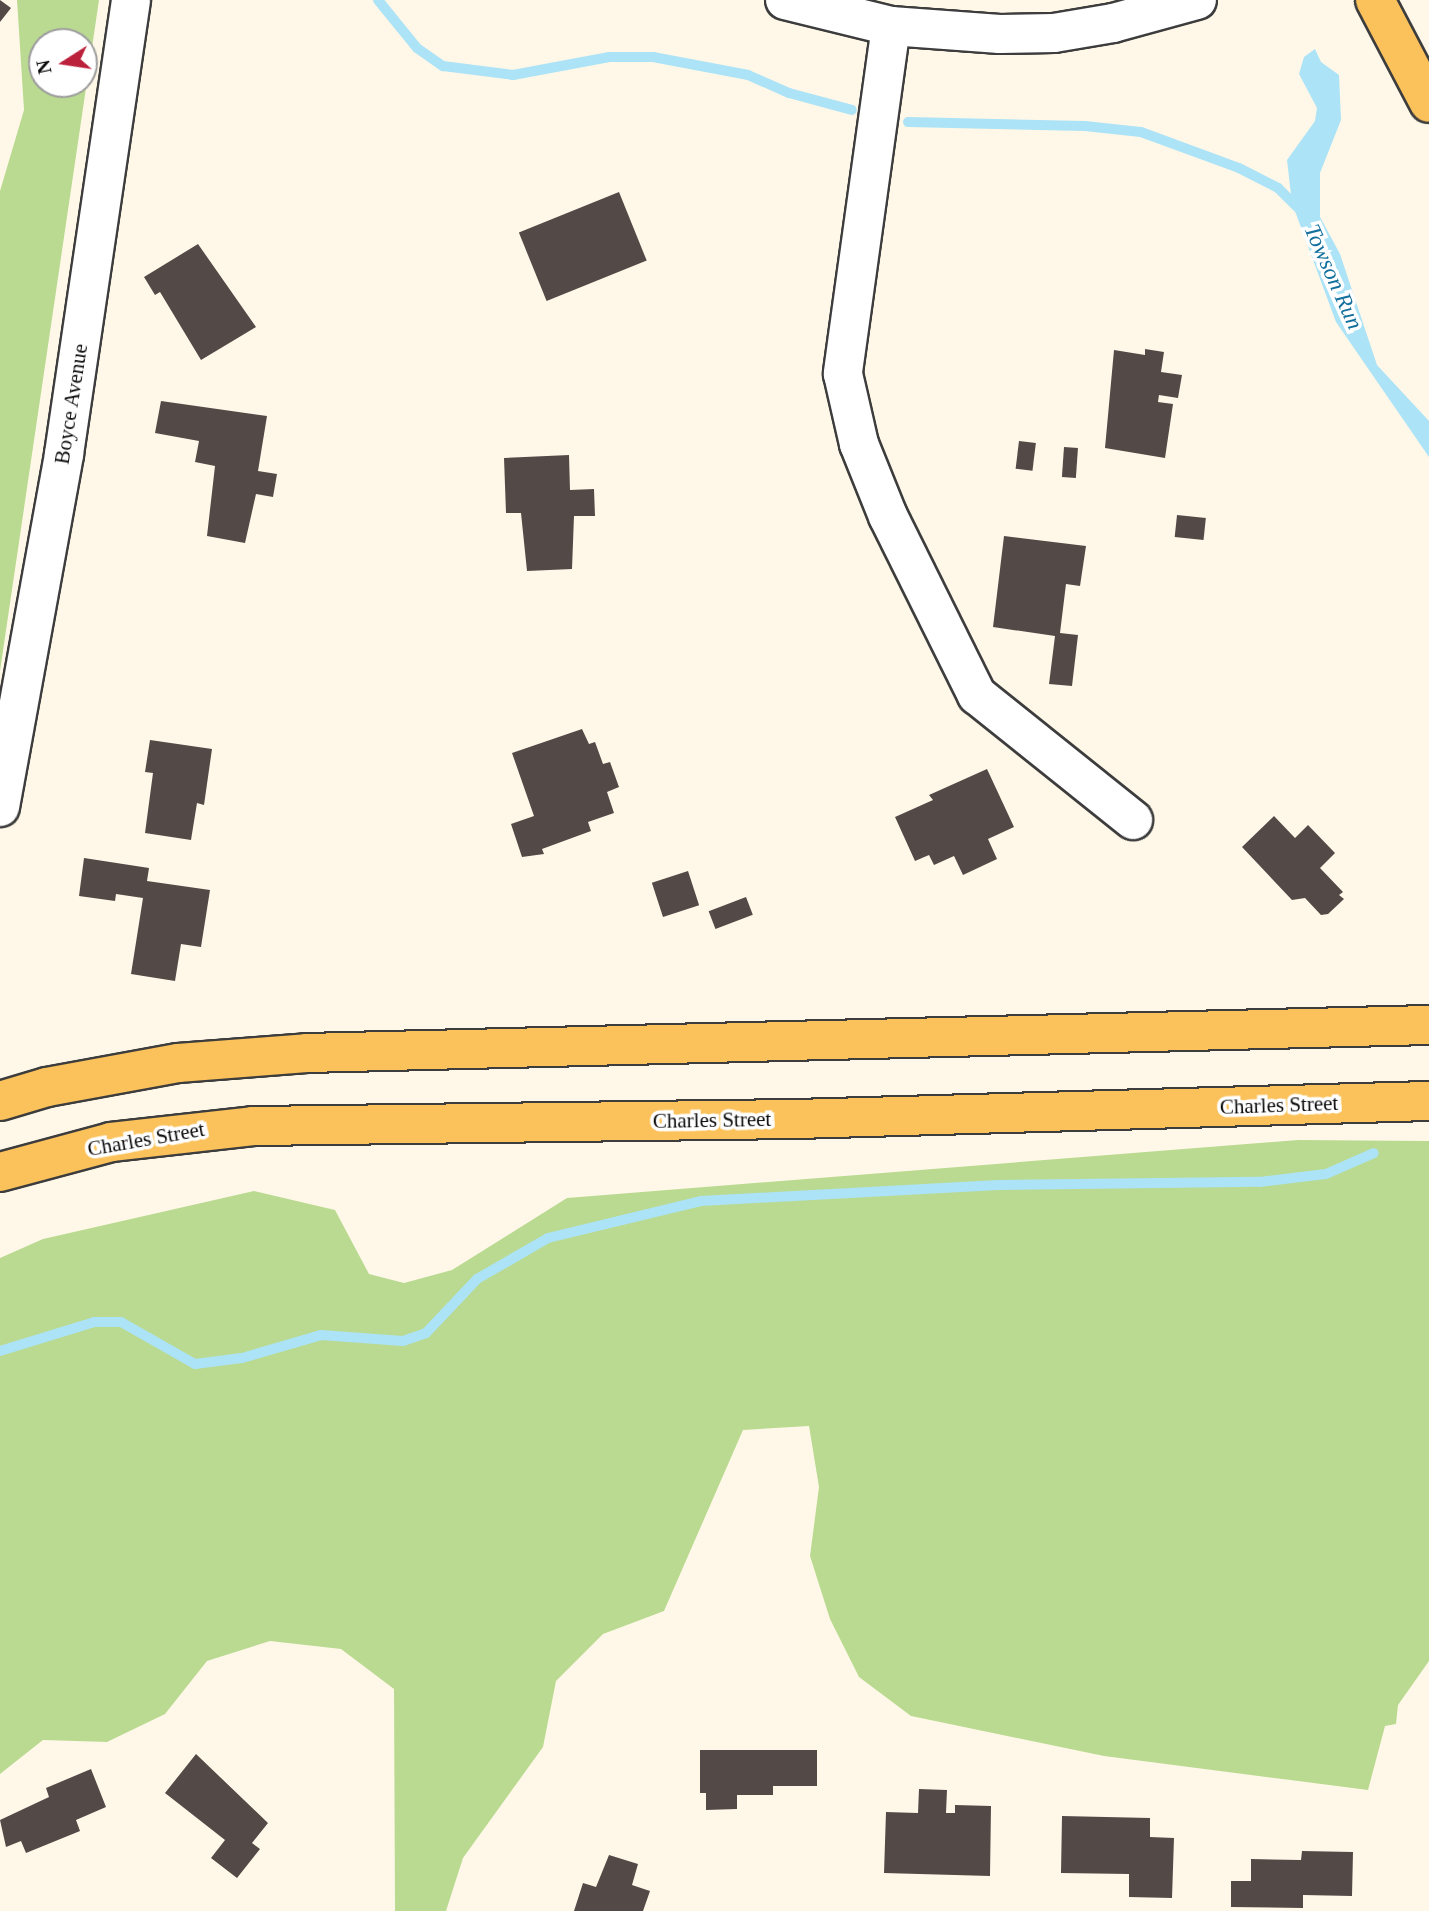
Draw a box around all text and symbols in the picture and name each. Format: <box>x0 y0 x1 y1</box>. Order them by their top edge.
north arrow <box>28 28 98 98</box>
text: N <box>32 58 56 76</box>
water label: Towson Run <box>1298 220 1368 334</box>
street label: Boyce Avenue <box>49 341 93 467</box>
street label: Charles Street <box>1219 1090 1339 1120</box>
street label: Charles Street <box>653 1106 771 1134</box>
street label: Charles Street <box>86 1116 206 1162</box>

